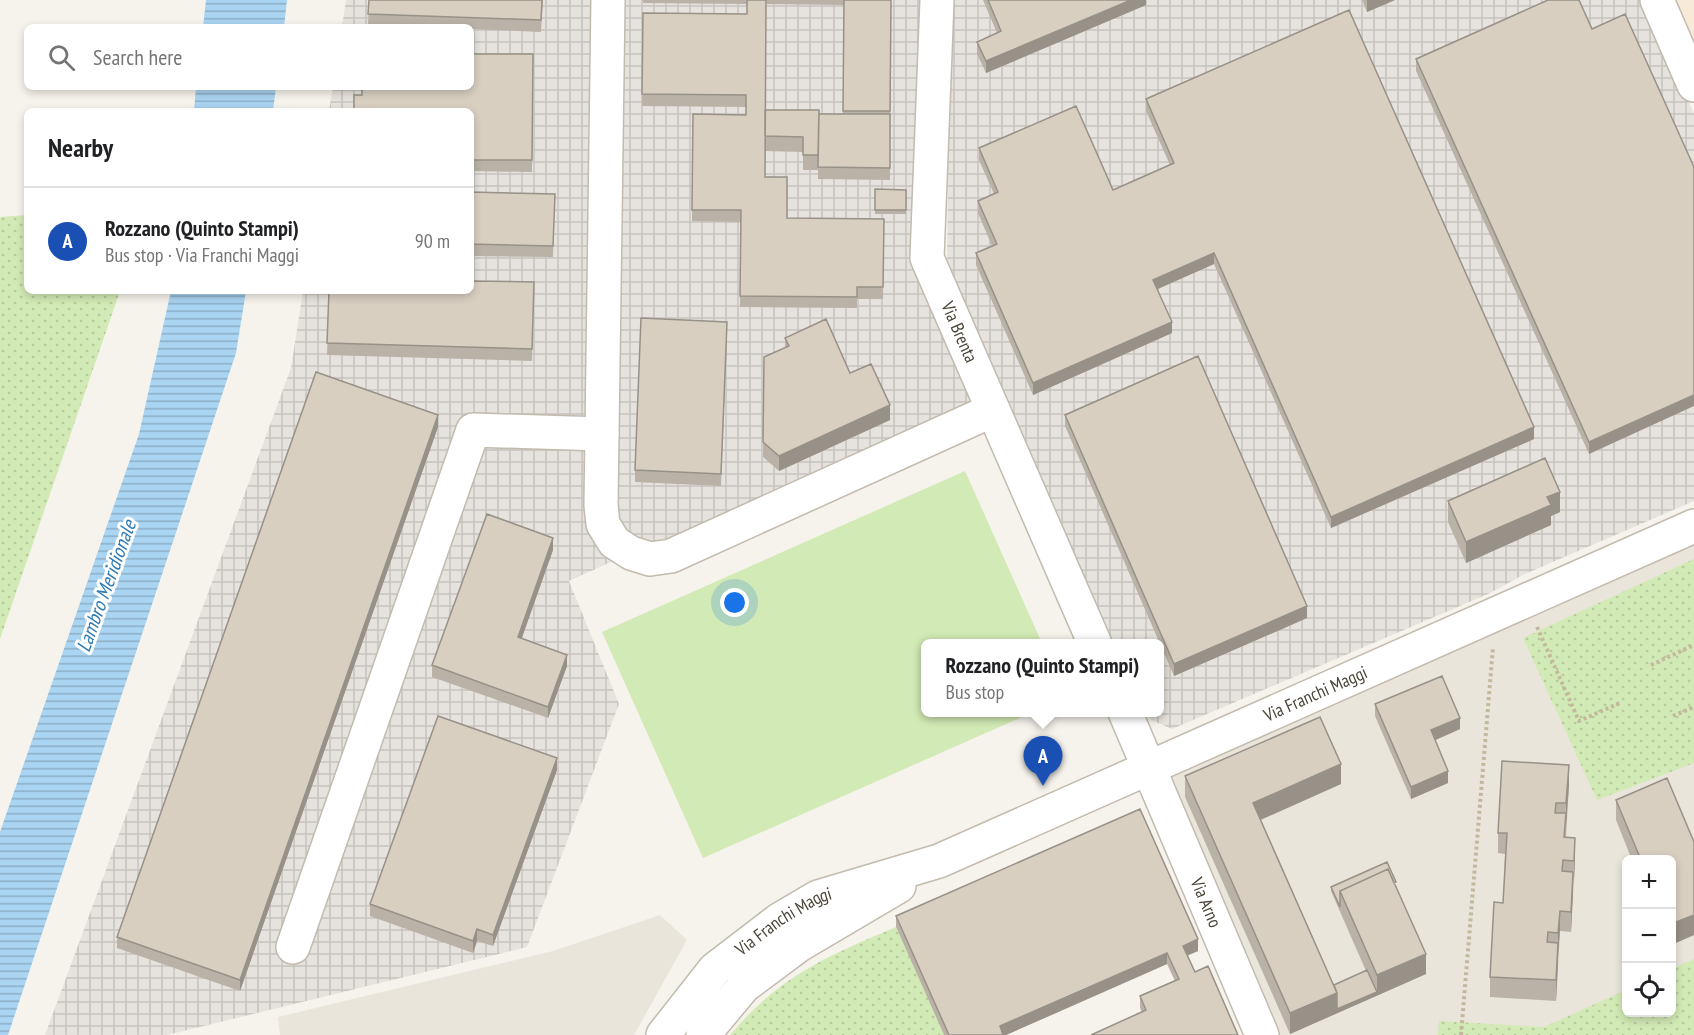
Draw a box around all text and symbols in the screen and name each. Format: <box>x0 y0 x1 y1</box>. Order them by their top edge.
search box <box>24 24 474 90</box>
icon: search <box>45 41 78 74</box>
text: Search here <box>93 43 182 71</box>
text: Nearby <box>48 131 113 164</box>
text: Rozzano (Quinto Stampi) <box>105 214 299 242</box>
text: A <box>62 228 73 254</box>
text: 90 m <box>415 228 450 254</box>
text: Bus stop · Via Franchi Maggi <box>105 242 299 268</box>
street label: Via Brenta <box>936 297 983 366</box>
water label: Lambro Meridionale <box>70 515 142 655</box>
your location <box>720 588 749 617</box>
popup <box>921 639 1164 717</box>
text: Rozzano (Quinto Stampi) <box>946 651 1139 679</box>
street label: Via Franchi Maggi <box>1259 660 1371 727</box>
text: Bus stop <box>946 679 1004 705</box>
pin: A <box>1024 736 1062 786</box>
map controls <box>1622 855 1676 1017</box>
button: + <box>1622 855 1676 909</box>
street label: Via Arno <box>1185 873 1227 931</box>
street label: Via Franchi Maggi <box>730 882 834 961</box>
button: − <box>1622 909 1676 963</box>
button: locate <box>1622 963 1676 1017</box>

